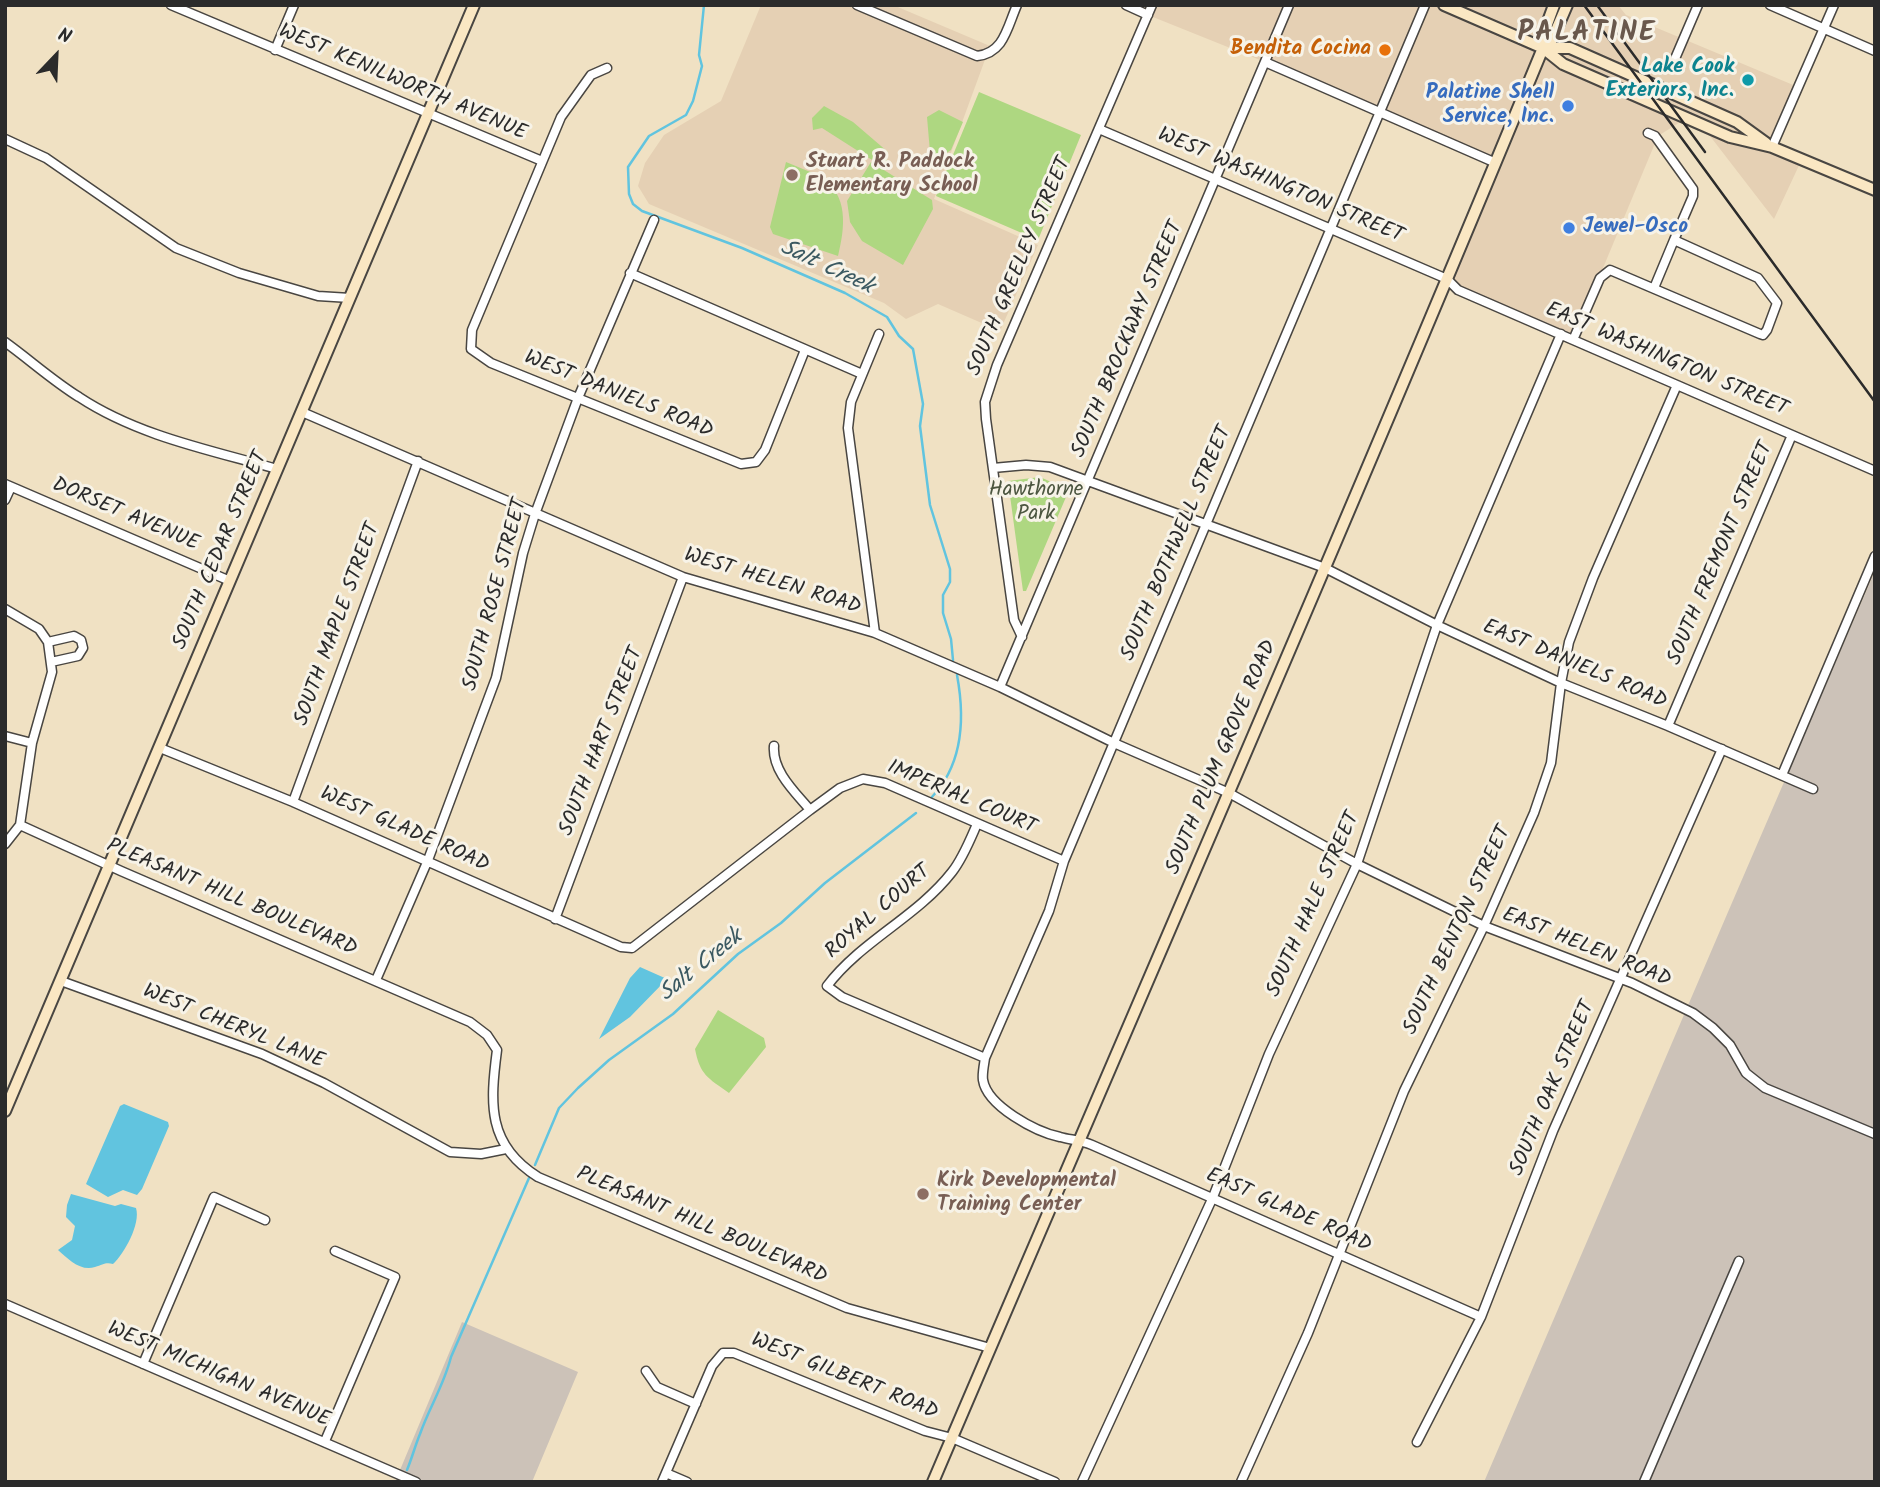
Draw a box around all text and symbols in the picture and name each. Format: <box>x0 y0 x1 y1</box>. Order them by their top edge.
district label: PALATINE <box>1519 18 1655 52</box>
street label: WEST KENILWORTH AVENUE <box>274 20 530 148</box>
north arrow <box>21 21 91 91</box>
text: N <box>53 21 76 53</box>
place label: Bendita Cocina <box>1230 37 1371 63</box>
marker: Bendita Cocina <box>1377 42 1393 58</box>
place label: Lake Cook Exteriors, Inc. <box>1606 55 1734 105</box>
marker: Lake Cook Exteriors, Inc. <box>1740 72 1756 88</box>
place label: Palatine Shell Service, Inc. <box>1426 81 1554 131</box>
marker: Palatine Shell Service, Inc. <box>1560 98 1576 114</box>
street label: WEST WASHINGTON STREET <box>1153 124 1407 250</box>
place label: Stuart R. Paddock Elementary School <box>806 150 978 200</box>
street label: SOUTH GREELEY STREET <box>964 154 1078 380</box>
marker: Stuart R. Paddock Elementary School <box>784 167 800 183</box>
place label: Jewel-Osco <box>1583 215 1688 241</box>
street label: SOUTH BROCKWAY STREET <box>1068 218 1190 462</box>
marker: Jewel-Osco <box>1561 220 1577 236</box>
water label: Salt Creek <box>775 235 877 303</box>
street label: EAST WASHINGTON STREET <box>1541 298 1791 424</box>
street label: WEST DANIELS ROAD <box>520 347 716 445</box>
street label: SOUTH BOTHWELL STREET <box>1117 423 1239 665</box>
street label: SOUTH FREMONT STREET <box>1664 439 1780 669</box>
street label: SOUTH CEDAR STREET <box>169 448 275 654</box>
street label: DORSET AVENUE <box>48 474 202 558</box>
park label: Hawthorne Park <box>989 478 1083 528</box>
street label: SOUTH ROSE STREET <box>459 496 535 694</box>
street label: SOUTH MAPLE STREET <box>291 520 387 730</box>
street label: WEST HELEN ROAD <box>680 544 864 622</box>
street label: EAST DANIELS ROAD <box>1478 616 1670 716</box>
street label: SOUTH PLUM GROVE ROAD <box>1162 637 1284 879</box>
street label: SOUTH HART STREET <box>555 644 651 840</box>
street label: IMPERIAL COURT <box>883 756 1039 842</box>
street label: WEST GLADE ROAD <box>316 782 492 880</box>
street label: SOUTH HALE STREET <box>1263 809 1367 1001</box>
street label: SOUTH BENTON STREET <box>1400 823 1518 1039</box>
street label: PLEASANT HILL BOULEVARD <box>102 835 360 963</box>
street label: ROYAL COURT <box>821 860 937 966</box>
street label: EAST HELEN ROAD <box>1498 904 1674 994</box>
water label: Salt Creek <box>655 925 749 1009</box>
street label: WEST CHERYL LANE <box>139 980 327 1076</box>
street label: SOUTH OAK STREET <box>1506 998 1602 1180</box>
street label: PLEASANT HILL BOULEVARD <box>572 1163 830 1291</box>
street label: EAST GLADE ROAD <box>1201 1164 1375 1260</box>
place label: Kirk Developmental Training Center <box>937 1169 1116 1219</box>
marker: Kirk Developmental Training Center <box>915 1186 931 1202</box>
street label: WEST MICHIGAN AVENUE <box>103 1318 333 1434</box>
street label: WEST GILBERT ROAD <box>747 1329 941 1427</box>

